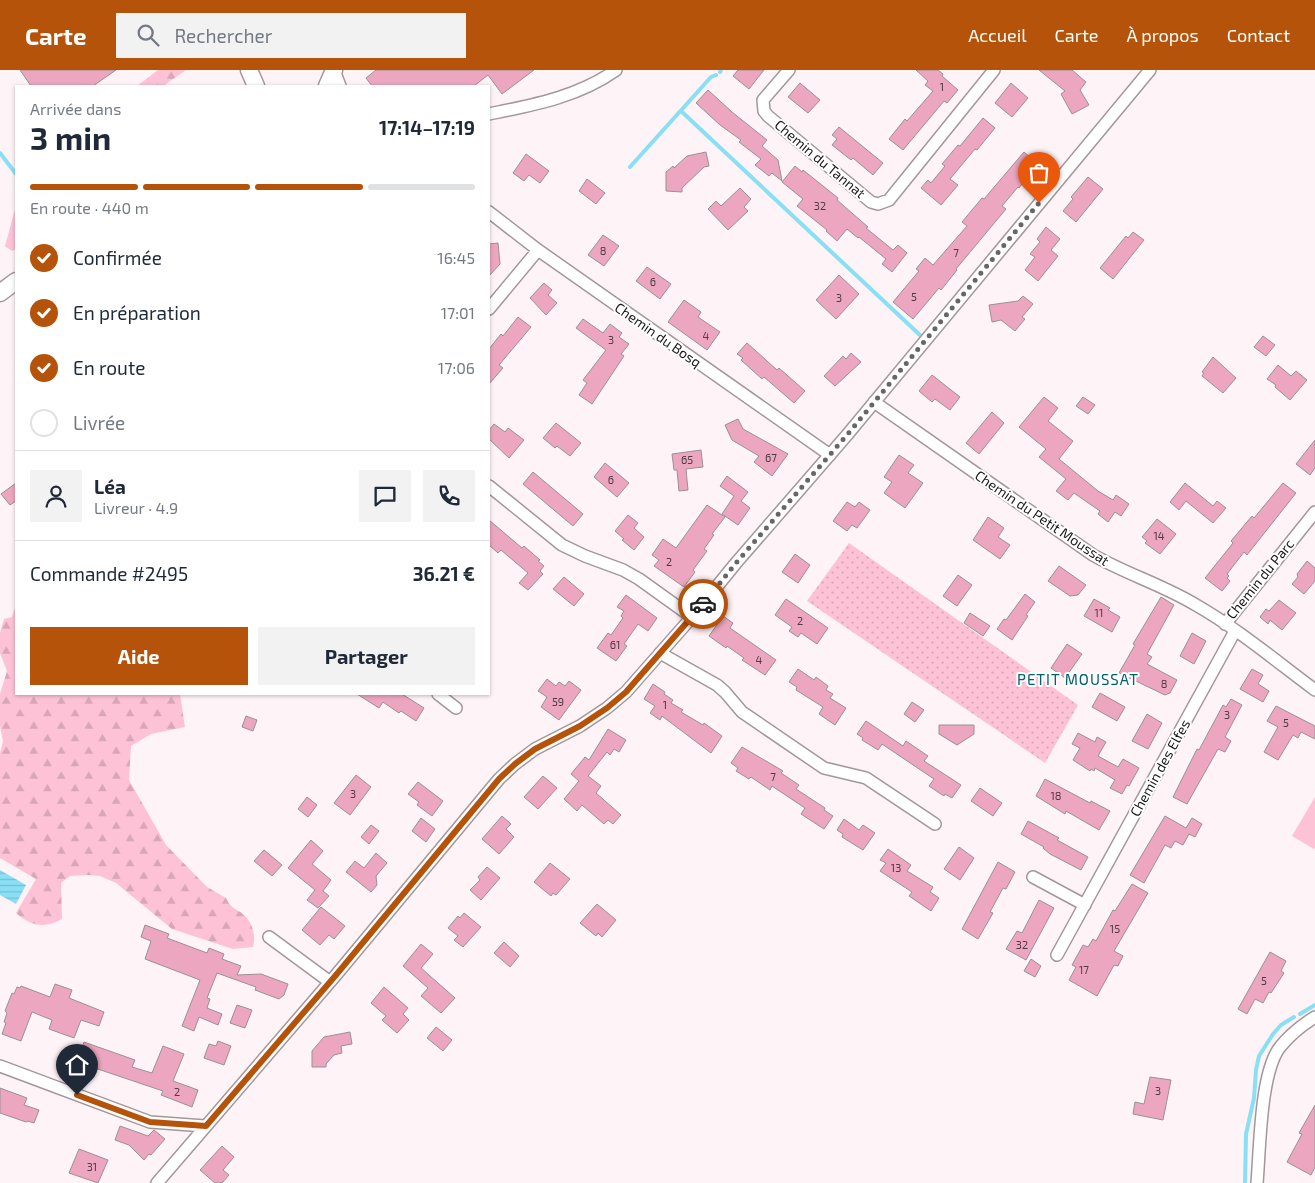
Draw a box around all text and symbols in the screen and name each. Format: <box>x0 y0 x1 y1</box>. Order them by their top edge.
search box <box>116 13 466 58</box>
text: Carte <box>25 21 86 50</box>
icon: search <box>134 21 162 49</box>
text: Rechercher <box>174 24 272 47</box>
text: Accueil <box>968 24 1027 46</box>
text: Carte <box>1055 24 1098 46</box>
text: À propos <box>1126 24 1199 46</box>
text: Contact <box>1227 24 1290 46</box>
house number: 1 <box>940 80 944 93</box>
text: Arrivée dans <box>30 99 121 118</box>
text: 17:14–17:19 <box>379 116 475 139</box>
street label: Chemin du Tannat <box>771 116 869 202</box>
text: 3 min <box>30 118 111 156</box>
pin <box>1018 152 1060 203</box>
icon: bag <box>1025 159 1053 187</box>
text: En route · 440 m <box>30 198 149 217</box>
house number: 32 <box>814 199 826 212</box>
icon: check <box>30 244 58 272</box>
house number: 8 <box>600 244 606 257</box>
text: Confirmée <box>73 246 162 269</box>
house number: 7 <box>953 246 959 259</box>
text: 16:45 <box>437 248 475 267</box>
house number: 6 <box>650 275 656 288</box>
house number: 5 <box>911 290 917 303</box>
house number: 3 <box>836 291 842 304</box>
icon: check <box>30 299 58 327</box>
street label: Chemin du Bosq <box>612 299 705 371</box>
text: En préparation <box>73 301 201 324</box>
text: 17:01 <box>441 303 475 322</box>
house number: 4 <box>703 329 710 342</box>
house number: 3 <box>608 333 614 346</box>
icon: check <box>30 354 58 382</box>
text: En route <box>73 356 145 379</box>
text: 17:06 <box>438 358 475 377</box>
text: Livrée <box>73 411 125 434</box>
house number: 67 <box>765 451 777 464</box>
house number: 65 <box>681 453 693 466</box>
street label: Chemin du Petit Moussat <box>972 466 1113 569</box>
button: person <box>30 470 82 522</box>
button: chat <box>359 470 411 522</box>
button: phone <box>423 470 475 522</box>
house number: 6 <box>608 473 614 486</box>
text: Léa <box>94 475 126 498</box>
text: Livreur · 4.9 <box>94 498 178 517</box>
house number: 14 <box>1153 529 1165 542</box>
street label: Chemin du Parc <box>1222 535 1297 622</box>
house number: 2 <box>666 555 672 568</box>
text: Commande #2495 <box>30 562 188 585</box>
text: 36.21 € <box>413 562 475 585</box>
courier <box>678 579 728 629</box>
icon: car <box>689 590 717 618</box>
house number: 11 <box>1095 606 1103 619</box>
house number: 2 <box>797 614 803 627</box>
button: Aide <box>30 627 248 685</box>
button: Partager <box>258 627 475 685</box>
house number: 61 <box>610 638 620 651</box>
house number: 4 <box>756 653 763 666</box>
district label: PETIT MOUSSAT <box>1017 670 1139 688</box>
house number: 8 <box>1161 677 1167 690</box>
house number: 59 <box>552 695 564 708</box>
house number: 1 <box>663 698 667 711</box>
house number: 3 <box>1224 708 1230 721</box>
street label: Chemin des Elfes <box>1126 716 1193 819</box>
house number: 5 <box>1283 716 1289 729</box>
house number: 7 <box>770 770 776 783</box>
house number: 3 <box>350 787 356 800</box>
house number: 18 <box>1050 789 1062 802</box>
house number: 13 <box>891 861 901 874</box>
house number: 15 <box>1110 922 1120 935</box>
house number: 32 <box>1016 938 1028 951</box>
house number: 17 <box>1079 963 1089 976</box>
house number: 5 <box>1261 974 1267 987</box>
pin <box>56 1044 98 1095</box>
icon: home <box>63 1051 91 1079</box>
house number: 3 <box>1155 1084 1161 1097</box>
house number: 2 <box>174 1085 180 1098</box>
house number: 31 <box>87 1160 97 1173</box>

